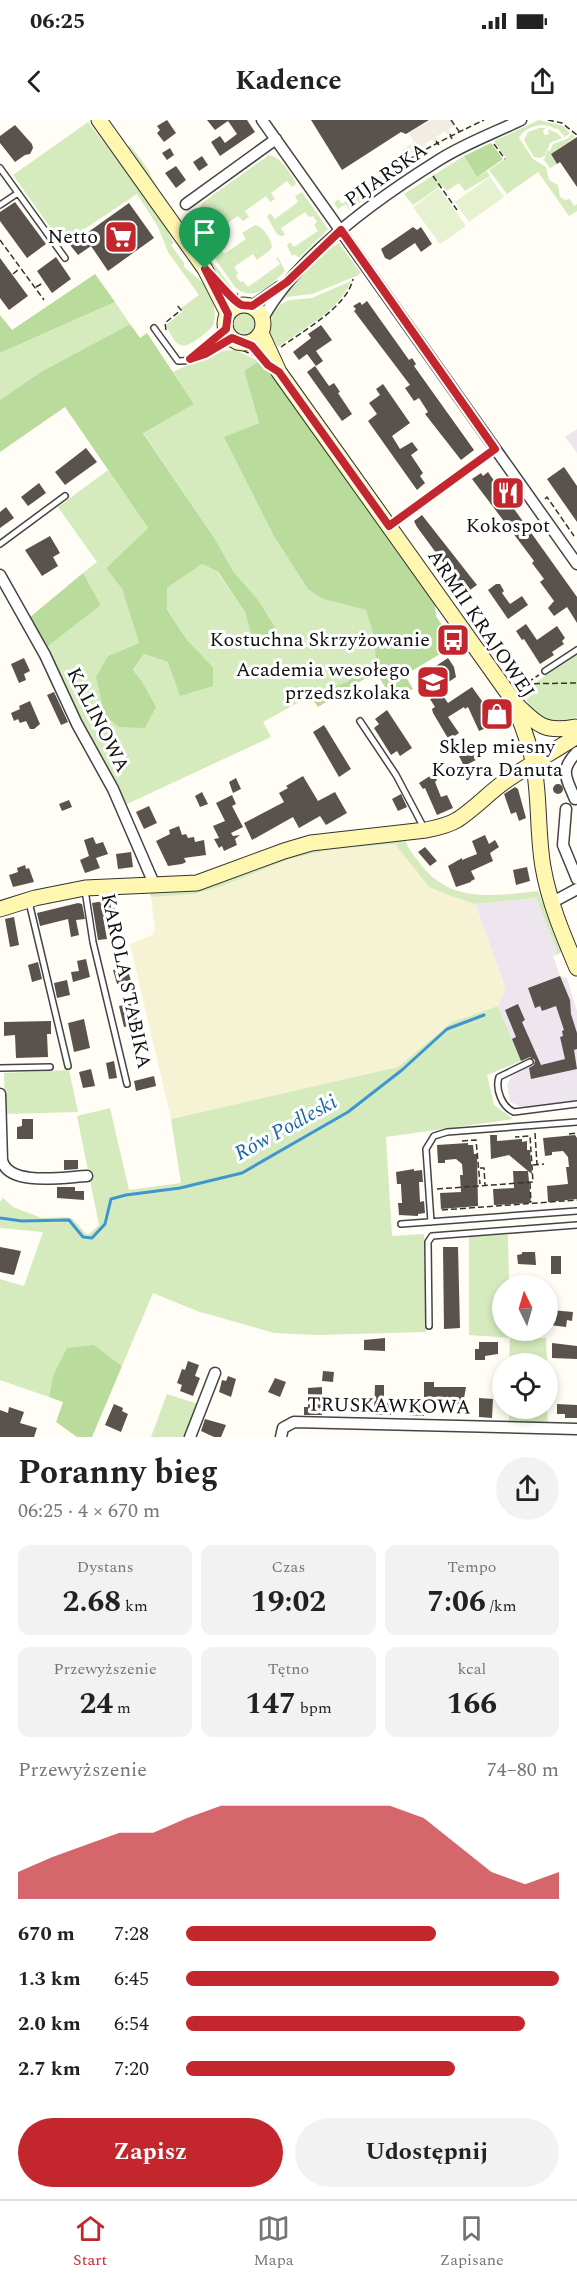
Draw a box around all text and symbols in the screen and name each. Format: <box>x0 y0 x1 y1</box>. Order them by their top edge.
text: 06:25 <box>30 5 85 38</box>
text: Kadence <box>235 60 342 102</box>
icon: back <box>18 65 51 98</box>
icon: share <box>526 65 559 98</box>
street label: PIJARSKA <box>338 135 434 215</box>
pin <box>179 207 230 269</box>
icon: arrive <box>188 216 221 249</box>
supermarket icon: Netto <box>103 219 139 255</box>
place label: Netto <box>47 222 98 252</box>
restaurant icon: Kokospot <box>490 475 526 511</box>
place label: Kokospot <box>466 511 550 541</box>
street label: ARMII KRAJOWEJ <box>420 543 542 705</box>
bus stop icon: Kostuchna Skrzyżowanie <box>435 622 471 658</box>
place label: Kostuchna Skrzyżowanie <box>209 625 430 655</box>
place label: Academia wesołego przedszkolaka <box>236 655 410 708</box>
street label: KALINOWA <box>59 662 137 778</box>
school or university icon: Academia wesołego przedszkolaka <box>415 664 451 700</box>
shop icon: Sklep miesny Kozyra Danuta <box>479 696 515 732</box>
place label: Sklep miesny Kozyra Danuta <box>431 732 563 785</box>
street label: KAROLA STABIKA <box>93 891 159 1071</box>
water label: Rów Podleski <box>229 1087 343 1169</box>
north arrow <box>492 1275 558 1341</box>
map controls <box>492 1275 558 1419</box>
button: locate <box>492 1353 558 1419</box>
street label: TRUSKAWKOWA <box>307 1390 471 1422</box>
text: Poranny bieg <box>18 1448 218 1498</box>
button: share <box>496 1457 559 1520</box>
text: 06:25 · 4 × 670 m <box>18 1496 160 1526</box>
text: Dystans <box>77 1555 134 1579</box>
text: Czas <box>272 1555 305 1579</box>
text: Tempo <box>447 1555 496 1579</box>
text: 2.68 <box>63 1579 121 1625</box>
text: 19:02 <box>251 1579 326 1625</box>
text: 7:06 <box>427 1579 486 1625</box>
text: km <box>121 1594 148 1618</box>
text: /km <box>486 1594 516 1618</box>
text: Przewyższenie <box>54 1657 157 1681</box>
text: Tętno <box>268 1657 309 1681</box>
text: kcal <box>457 1657 486 1681</box>
text: 24 <box>79 1681 113 1727</box>
text: 147 <box>245 1681 296 1727</box>
text: 166 <box>447 1681 497 1727</box>
text: m <box>113 1696 131 1720</box>
text: bpm <box>296 1696 332 1720</box>
text: Przewyższenie <box>18 1755 147 1785</box>
text: 74–80 m <box>487 1755 559 1785</box>
text: 670 m <box>18 1919 75 1949</box>
text: 7:28 <box>114 1919 149 1949</box>
text: 1.3 km <box>18 1964 81 1994</box>
text: 6:45 <box>114 1964 149 1994</box>
text: 2.0 km <box>18 2009 81 2039</box>
text: 6:54 <box>114 2009 149 2039</box>
text: 2.7 km <box>18 2054 81 2084</box>
text: 7:20 <box>114 2054 149 2084</box>
button: Zapisz <box>18 2118 283 2187</box>
button: Udostępnij <box>295 2118 559 2187</box>
tab: Start <box>73 2212 107 2272</box>
tab: Mapa <box>253 2212 294 2272</box>
tab: Zapisane <box>440 2212 504 2272</box>

